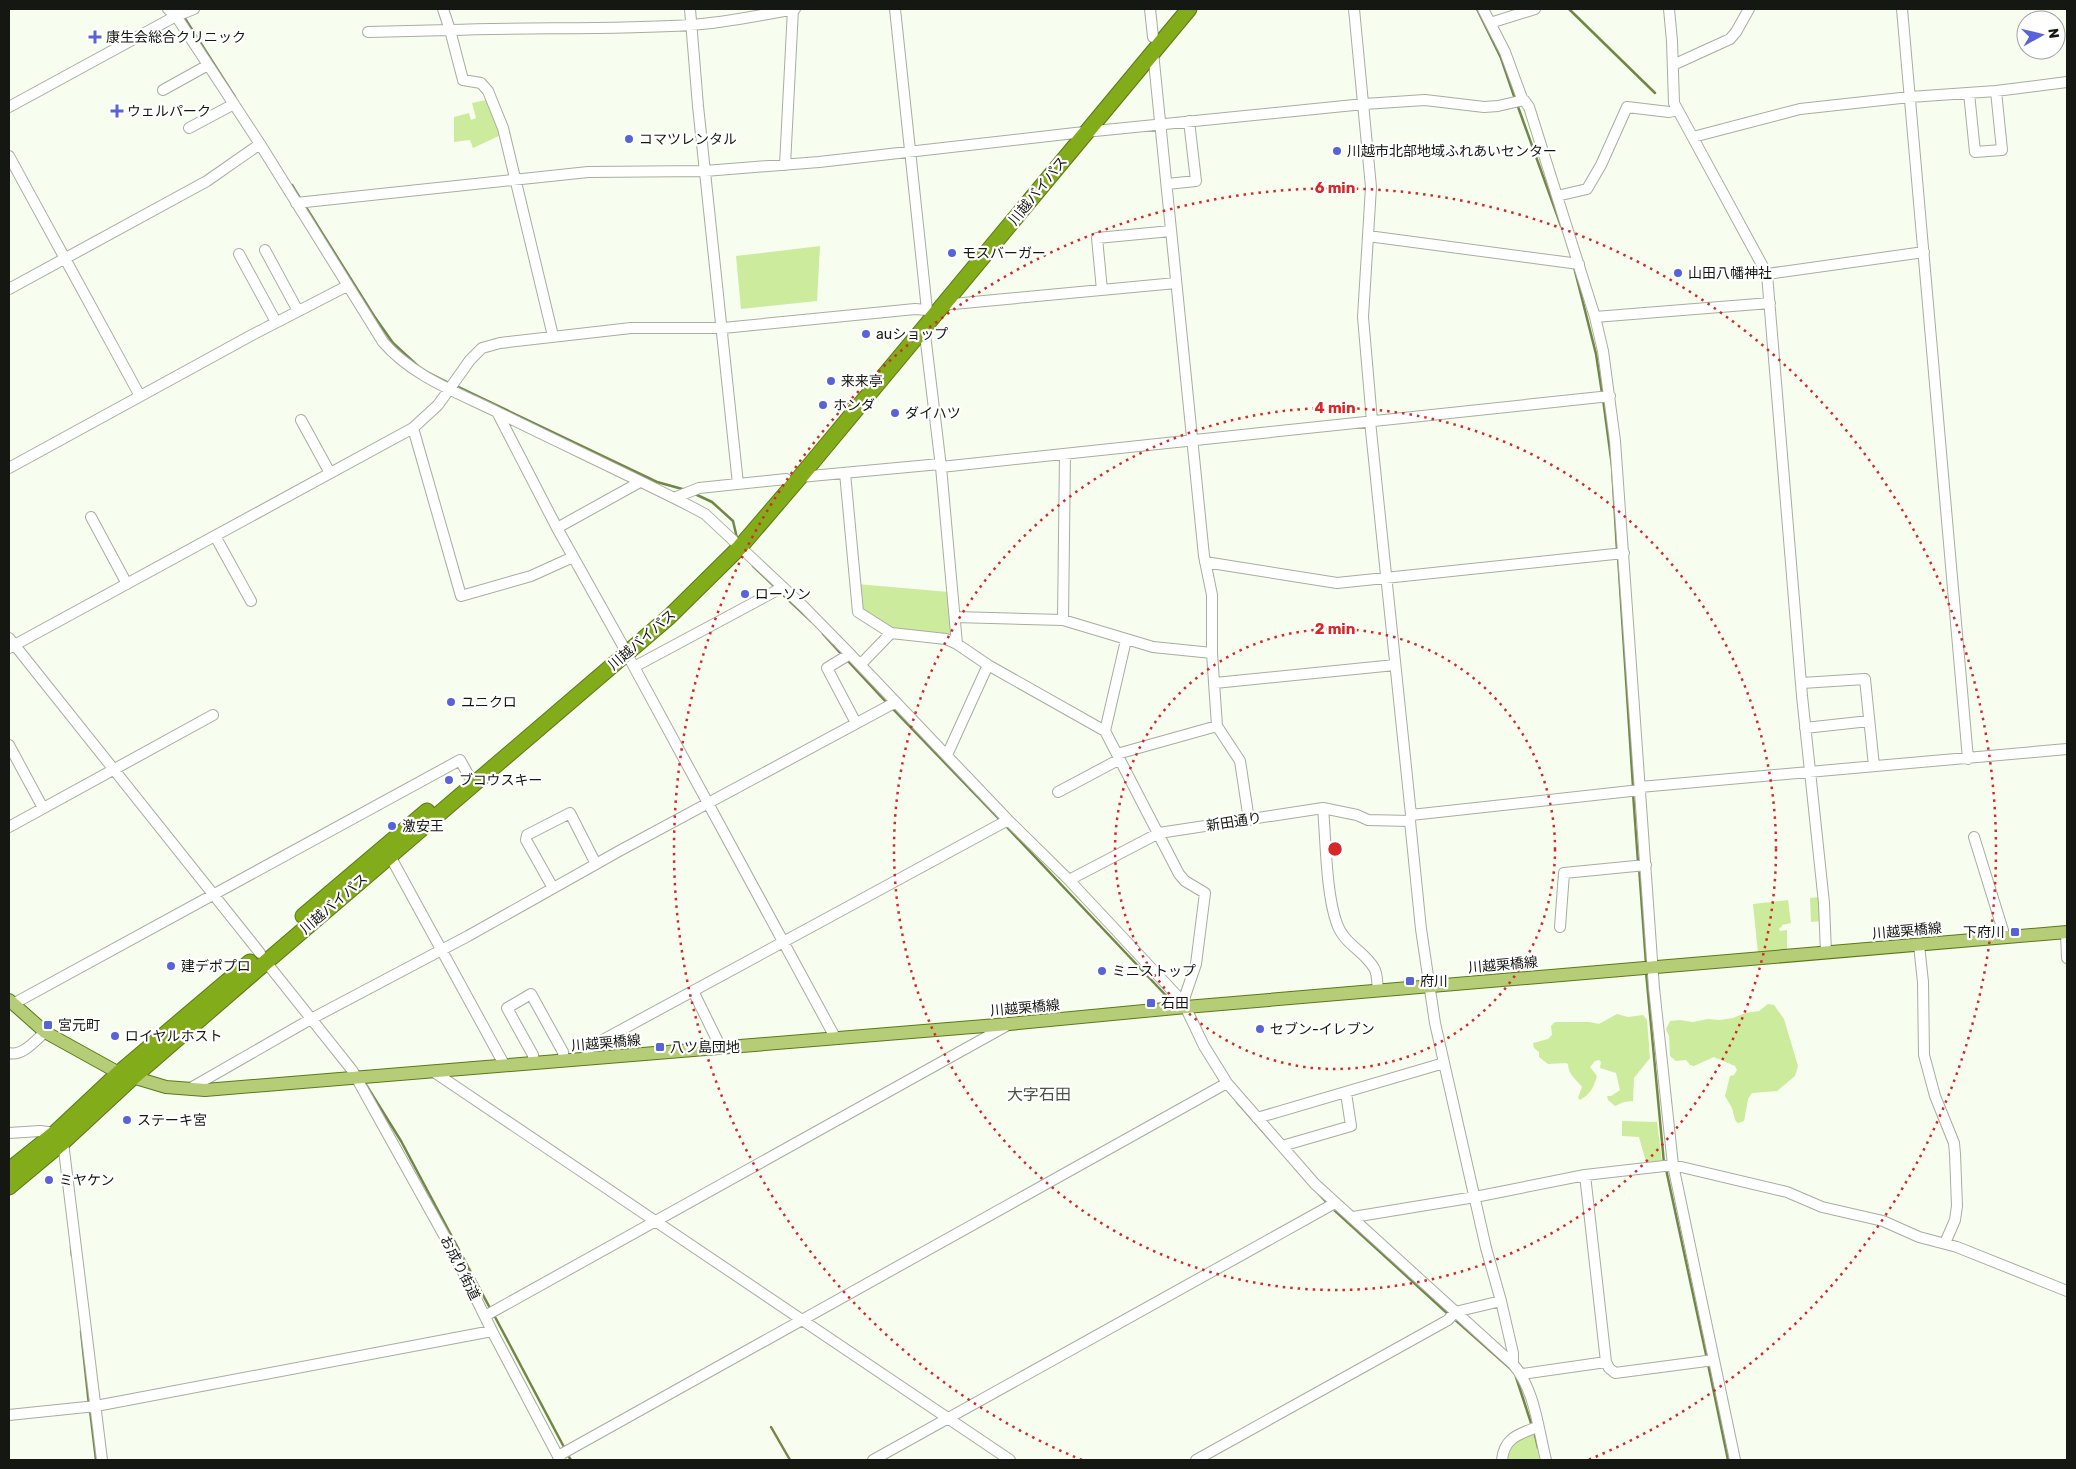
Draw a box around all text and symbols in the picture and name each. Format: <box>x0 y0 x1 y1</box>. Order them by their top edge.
north arrow <box>2016 10 2066 60</box>
text: N <box>2044 27 2062 39</box>
place label: 康生会総合クリニック <box>106 29 246 46</box>
marker: 康生会総合クリニック <box>88 30 102 44</box>
place label: ウェルパーク <box>127 103 211 120</box>
marker: ウェルパーク <box>111 105 123 117</box>
place label: コマツレンタル <box>639 131 737 148</box>
marker: コマツレンタル <box>623 133 635 145</box>
place label: 川越市北部地域ふれあいセンター <box>1347 143 1557 160</box>
marker: 川越市北部地域ふれあいセンター <box>1331 145 1343 157</box>
street label: 川越バイパス <box>1005 153 1071 229</box>
text: 6 min <box>1315 179 1355 197</box>
place label: モスバーガー <box>962 245 1046 262</box>
marker: モスバーガー <box>946 247 958 259</box>
place label: 山田八幡神社 <box>1688 265 1772 282</box>
marker: 山田八幡神社 <box>1672 267 1684 279</box>
place label: auショップ <box>876 326 948 343</box>
marker: auショップ <box>860 328 872 340</box>
place label: 来来亭 <box>841 373 883 390</box>
marker: 来来亭 <box>825 375 837 387</box>
place label: ホンダ <box>833 397 875 414</box>
marker: ホンダ <box>817 399 829 411</box>
text: 4 min <box>1314 399 1356 417</box>
place label: ダイハツ <box>905 405 961 422</box>
marker: ダイハツ <box>889 407 901 419</box>
place label: ローソン <box>755 586 811 603</box>
marker: ローソン <box>739 588 751 600</box>
street label: 川越バイパス <box>605 606 679 674</box>
text: 2 min <box>1315 620 1355 638</box>
place label: ユニクロ <box>461 694 517 711</box>
marker: ユニクロ <box>445 696 457 708</box>
place label: ブコウスキー <box>459 772 542 789</box>
marker: ブコウスキー <box>443 774 455 786</box>
street label: 新田通り <box>1205 809 1263 835</box>
place label: 激安王 <box>402 818 444 835</box>
marker: 激安王 <box>386 820 398 832</box>
centre of rings <box>1326 840 1344 858</box>
street label: 川越バイパス <box>297 870 371 938</box>
street label: 川越栗橋線 <box>1871 919 1943 943</box>
place label: 下府川 <box>1963 924 2005 941</box>
marker: 下府川 <box>2009 926 2021 938</box>
street label: 川越栗橋線 <box>1467 953 1539 977</box>
place label: 建デポプロ <box>181 958 251 975</box>
marker: 建デポプロ <box>165 960 177 972</box>
place label: ミニストップ <box>1112 963 1196 980</box>
marker: ミニストップ <box>1096 965 1108 977</box>
place label: 府川 <box>1420 973 1448 990</box>
marker: 府川 <box>1404 975 1416 987</box>
place label: 石田 <box>1161 995 1189 1012</box>
street label: 川越栗橋線 <box>989 996 1061 1020</box>
marker: 石田 <box>1145 997 1157 1009</box>
place label: 宮元町 <box>58 1017 100 1034</box>
marker: 宮元町 <box>42 1019 54 1031</box>
place label: セブン-イレブン <box>1270 1021 1375 1038</box>
marker: セブン-イレブン <box>1254 1023 1266 1035</box>
place label: ロイヤルホスト <box>125 1028 223 1045</box>
marker: ロイヤルホスト <box>109 1030 121 1042</box>
street label: 川越栗橋線 <box>570 1031 642 1055</box>
place label: 八ツ島団地 <box>670 1039 740 1056</box>
marker: 八ツ島団地 <box>654 1041 666 1053</box>
district label: 大字石田 <box>1007 1085 1071 1104</box>
place label: ステーキ宮 <box>137 1112 207 1129</box>
marker: ステーキ宮 <box>121 1114 133 1126</box>
place label: ミヤケン <box>59 1172 115 1189</box>
marker: ミヤケン <box>43 1174 55 1186</box>
street label: お成り街道 <box>437 1233 483 1303</box>

